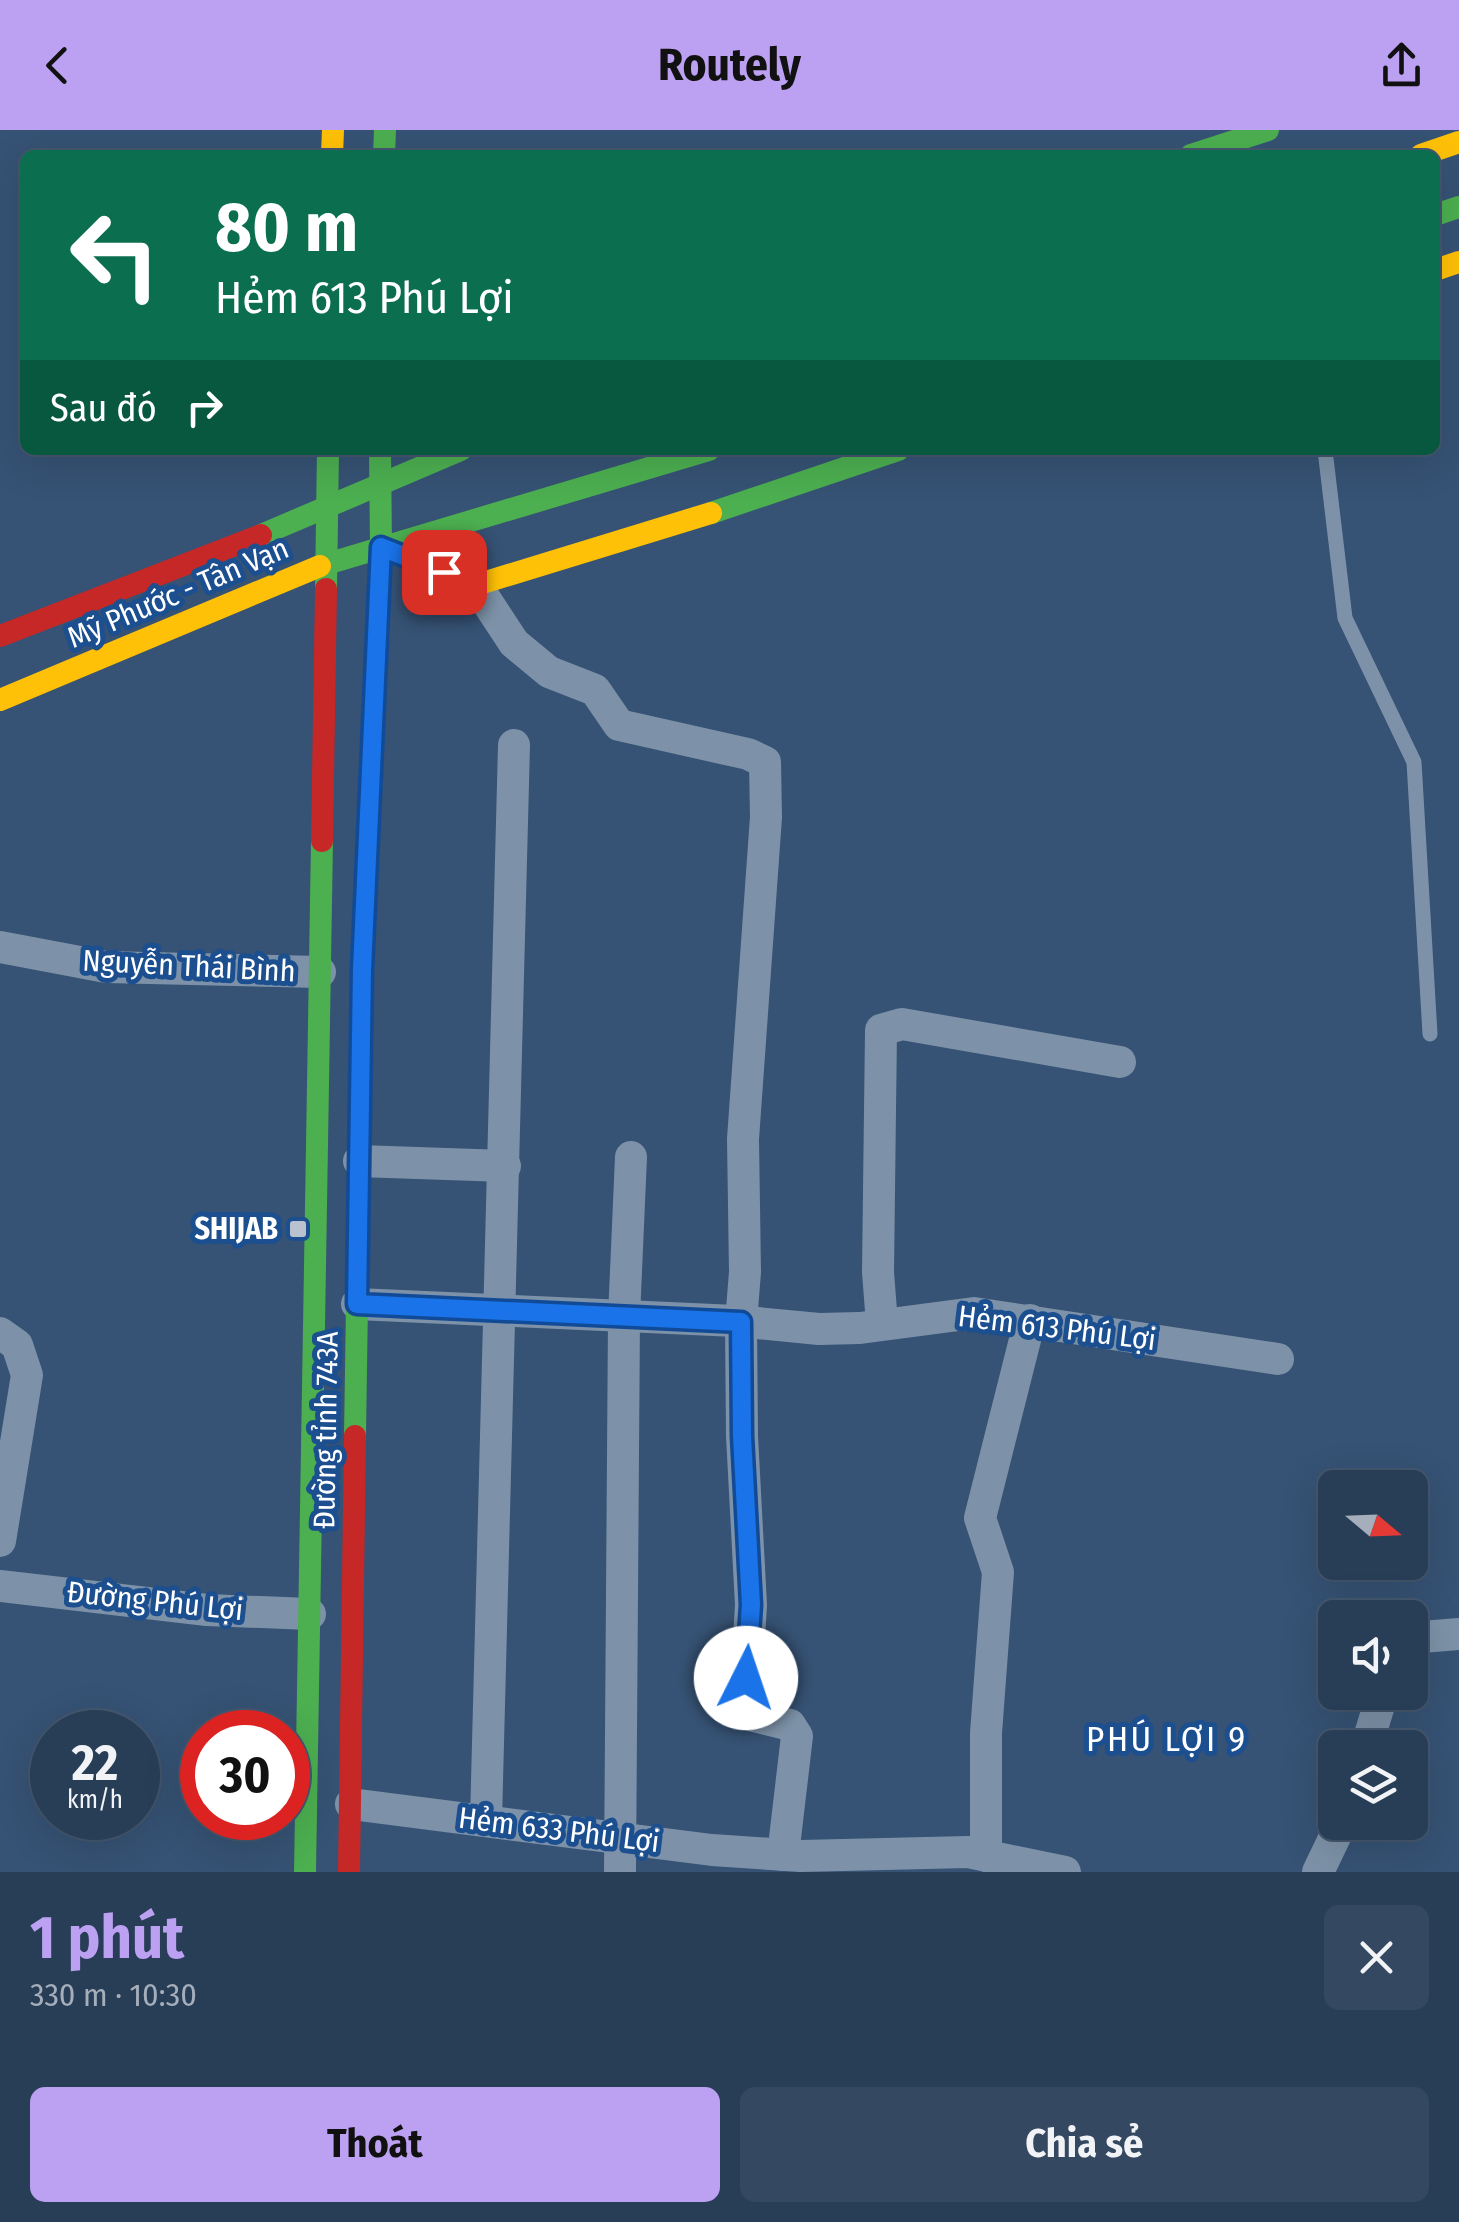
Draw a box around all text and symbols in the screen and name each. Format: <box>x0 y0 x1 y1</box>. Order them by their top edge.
icon: back <box>30 38 85 93</box>
text: Routely <box>658 38 801 92</box>
icon: share <box>1374 38 1429 93</box>
text: 80 m <box>215 186 358 270</box>
icon: left <box>50 190 180 320</box>
text: Hẻm 613 Phú Lợi <box>215 271 514 325</box>
icon: right <box>177 380 232 435</box>
text: Sau đó <box>50 385 157 431</box>
street label: Mỹ Phước - Tân Vạn <box>62 530 294 656</box>
pin <box>402 530 487 615</box>
icon: arrive <box>417 545 472 600</box>
street label: Nguyễn Thái Bình <box>82 942 296 990</box>
place label: SHIJAB <box>195 1211 278 1247</box>
marker: SHIJAB <box>287 1218 309 1240</box>
street label: Hẻm 613 Phú Lợi <box>956 1298 1158 1358</box>
street label: Đường tỉnh 743A <box>306 1331 346 1529</box>
north arrow <box>1318 1470 1428 1580</box>
map controls <box>1318 1470 1428 1840</box>
street label: Đường Phú Lợi <box>65 1574 245 1628</box>
button: sound <box>1318 1600 1428 1710</box>
position arrow <box>694 1626 798 1730</box>
speed limit sign: 30 <box>180 1710 310 1840</box>
district label: PHÚ LỢI 9 <box>1086 1718 1248 1760</box>
button: layers <box>1318 1730 1428 1840</box>
text: 22 <box>72 1733 118 1793</box>
text: km/h <box>67 1785 123 1815</box>
street label: Hẻm 633 Phú Lợi <box>457 1800 661 1860</box>
text: 1 phút <box>30 1902 184 1974</box>
button: close <box>1324 1905 1429 2010</box>
text: 330 m · 10:30 <box>30 1976 197 2014</box>
button: Thoát <box>30 2087 720 2202</box>
button: Chia sẻ <box>740 2087 1429 2202</box>

